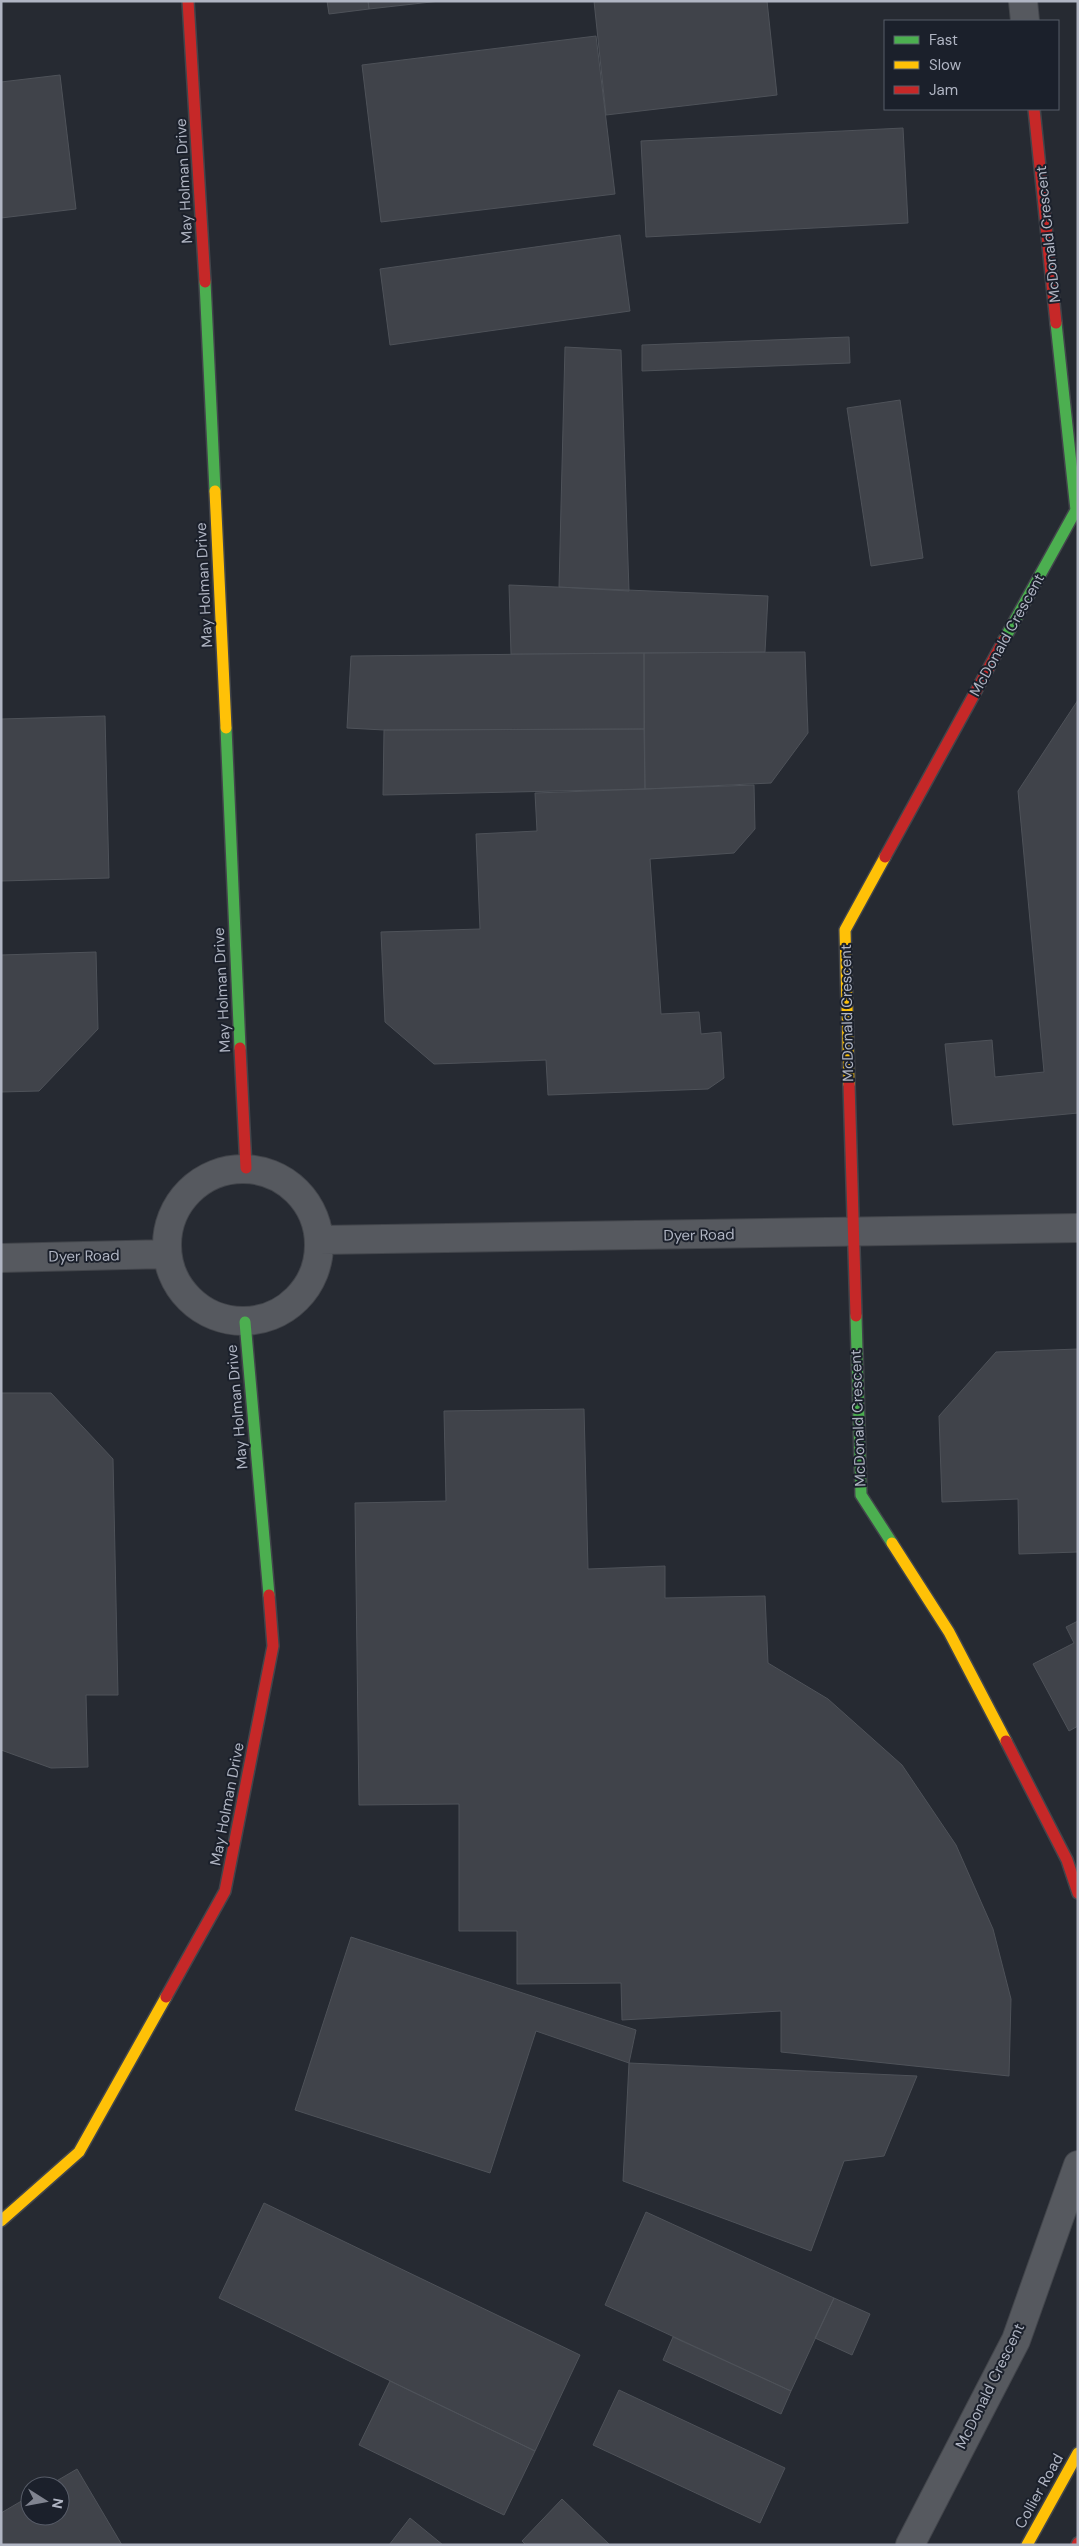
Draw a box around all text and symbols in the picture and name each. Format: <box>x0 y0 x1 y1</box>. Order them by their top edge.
legend <box>884 20 1059 110</box>
text: Fast <box>929 30 958 50</box>
text: Slow <box>929 55 962 75</box>
text: Jam <box>929 80 958 100</box>
street label: May Holman Drive <box>171 118 197 244</box>
street label: McDonald Crescent <box>1031 164 1065 303</box>
street label: May Holman Drive <box>191 522 217 648</box>
street label: McDonald Crescent <box>965 570 1049 700</box>
street label: May Holman Drive <box>209 927 235 1053</box>
street label: McDonald Crescent <box>836 944 858 1082</box>
street label: Dyer Road <box>663 1224 735 1246</box>
street label: Dyer Road <box>48 1245 120 1267</box>
street label: May Holman Drive <box>222 1344 252 1470</box>
street label: McDonald Crescent <box>846 1349 870 1487</box>
street label: May Holman Drive <box>205 1741 249 1867</box>
street label: McDonald Crescent <box>951 2320 1029 2452</box>
street label: Collier Road <box>1010 2450 1068 2532</box>
north arrow <box>20 2476 70 2526</box>
text: N <box>48 2497 68 2510</box>

